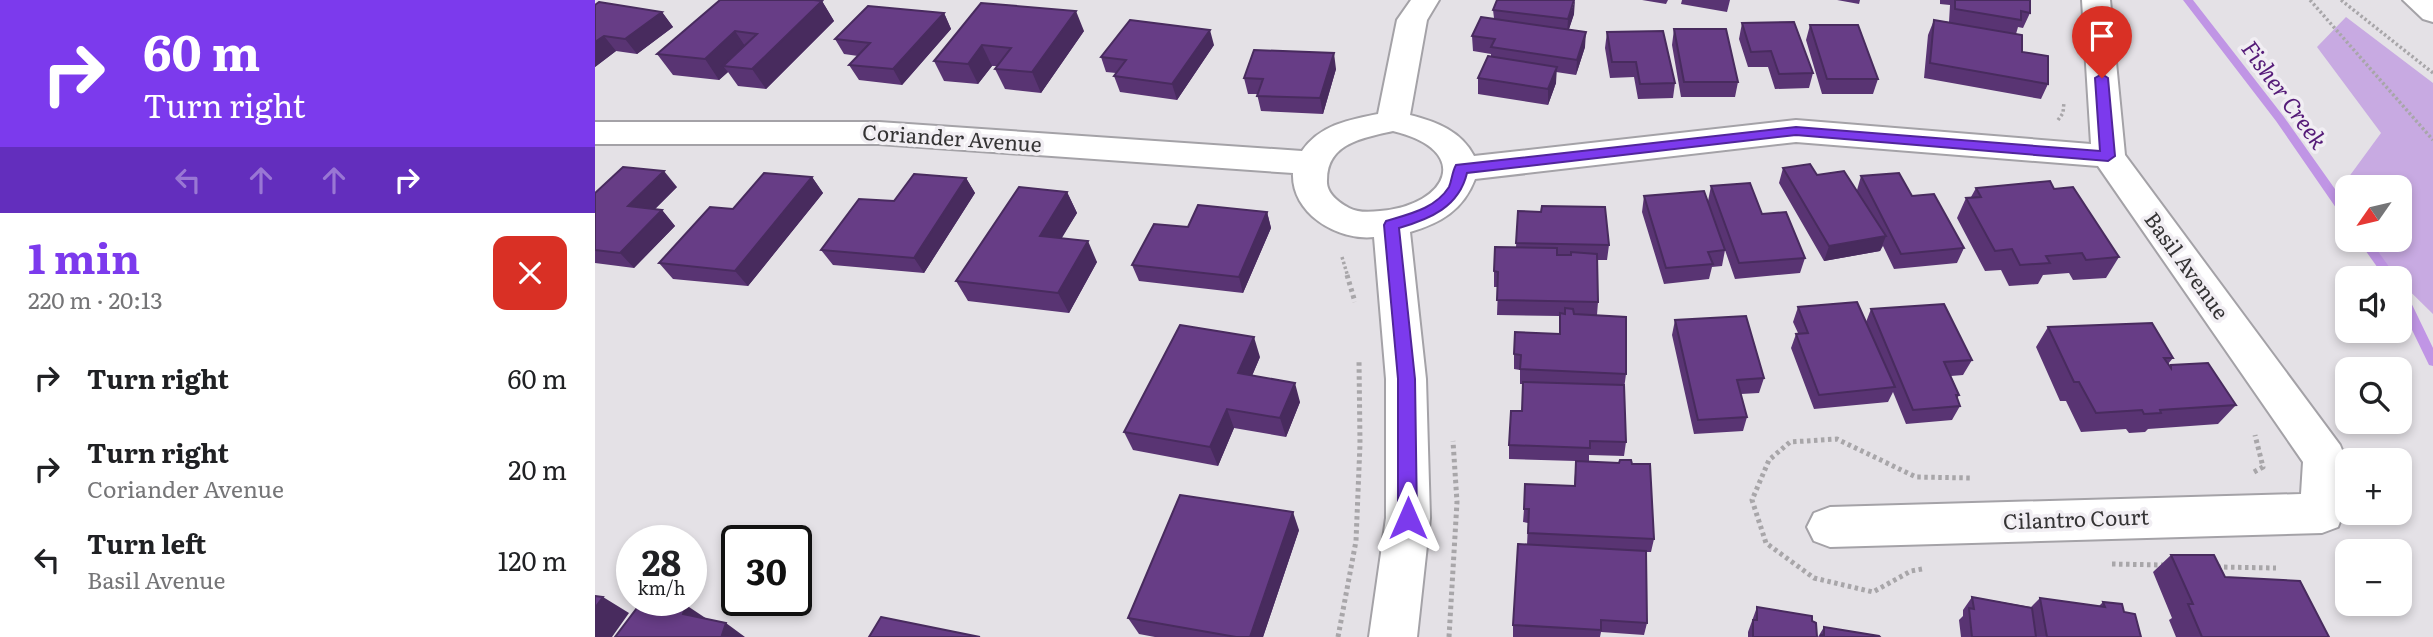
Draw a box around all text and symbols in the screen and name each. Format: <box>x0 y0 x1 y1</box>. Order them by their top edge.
pin <box>2072 6 2132 78</box>
text: 60 m <box>143 13 260 86</box>
icon: arrive <box>2083 17 2121 55</box>
icon: right <box>28 28 119 119</box>
water label: Fisher Creek <box>2235 33 2337 155</box>
text: Turn right <box>143 80 305 128</box>
street label: Coriander Avenue <box>861 115 1043 158</box>
icon: left <box>169 161 207 199</box>
icon: ahead <box>242 161 280 199</box>
icon: ahead <box>315 161 353 199</box>
icon: right <box>388 161 426 199</box>
north arrow <box>2335 175 2411 252</box>
map controls <box>2335 175 2412 616</box>
street label: Basil Avenue <box>2138 204 2238 325</box>
text: 1 min <box>28 225 140 287</box>
button: close <box>493 236 567 310</box>
button: sound <box>2335 266 2412 343</box>
text: 220 m · 20:13 <box>28 282 163 316</box>
button: search <box>2335 357 2412 434</box>
text: Turn right <box>87 358 229 397</box>
text: 60 m <box>508 358 567 397</box>
icon: right <box>28 359 66 397</box>
text: Turn right <box>87 432 229 471</box>
button: + <box>2335 448 2412 525</box>
text: 20 m <box>508 449 567 488</box>
icon: right <box>28 450 66 488</box>
text: Coriander Avenue <box>87 471 284 505</box>
position arrow <box>1371 481 1445 555</box>
street label: Cilantro Court <box>2002 499 2150 536</box>
text: Turn left <box>87 523 206 562</box>
speed limit sign: 30 <box>721 525 812 616</box>
text: 28 <box>642 535 681 587</box>
button: − <box>2335 539 2412 616</box>
text: 120 m <box>498 540 567 579</box>
icon: left <box>28 541 66 579</box>
text: Basil Avenue <box>87 562 225 596</box>
text: km/h <box>638 574 685 601</box>

